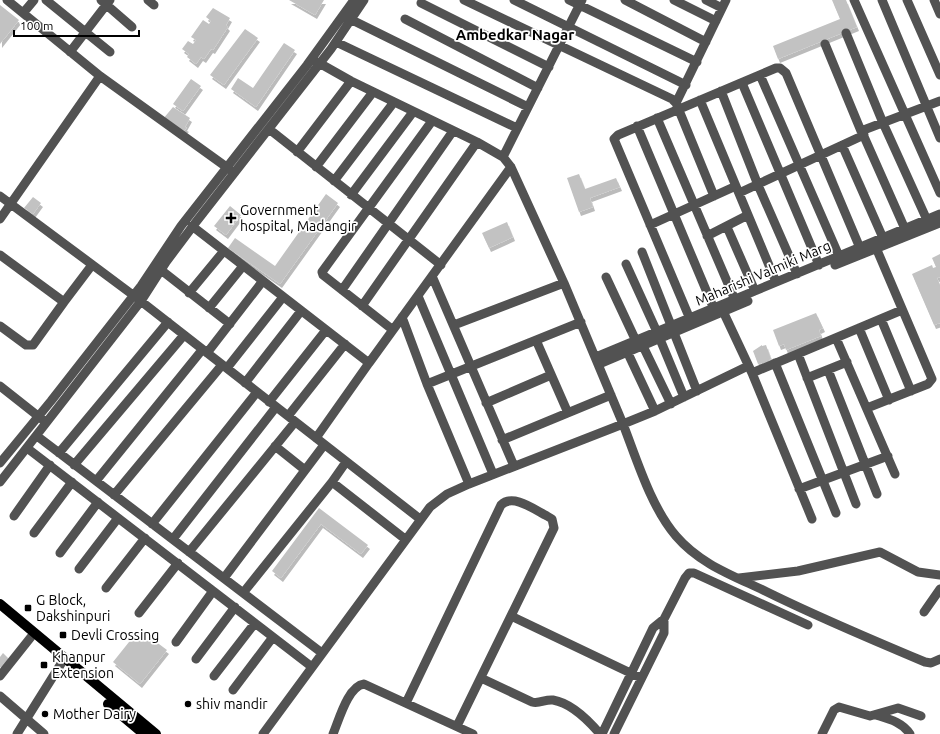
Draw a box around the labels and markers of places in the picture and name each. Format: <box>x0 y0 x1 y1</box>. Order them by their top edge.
place label: Government hospital, Madangir <box>240 202 357 234</box>
marker: Government hospital, Madangir <box>225 212 237 224</box>
place label: G Block, Dakshinpuri <box>36 592 111 624</box>
marker: G Block, Dakshinpuri <box>23 603 33 613</box>
place label: Devli Crossing <box>71 627 159 643</box>
marker: Devli Crossing <box>58 630 68 640</box>
place label: Khanpur Extension <box>52 649 114 681</box>
marker: Khanpur Extension <box>39 660 49 670</box>
place label: shiv mandir <box>196 696 268 712</box>
marker: shiv mandir <box>183 699 193 709</box>
place label: Mother Dairy <box>53 706 136 722</box>
marker: Mother Dairy <box>40 709 50 719</box>

